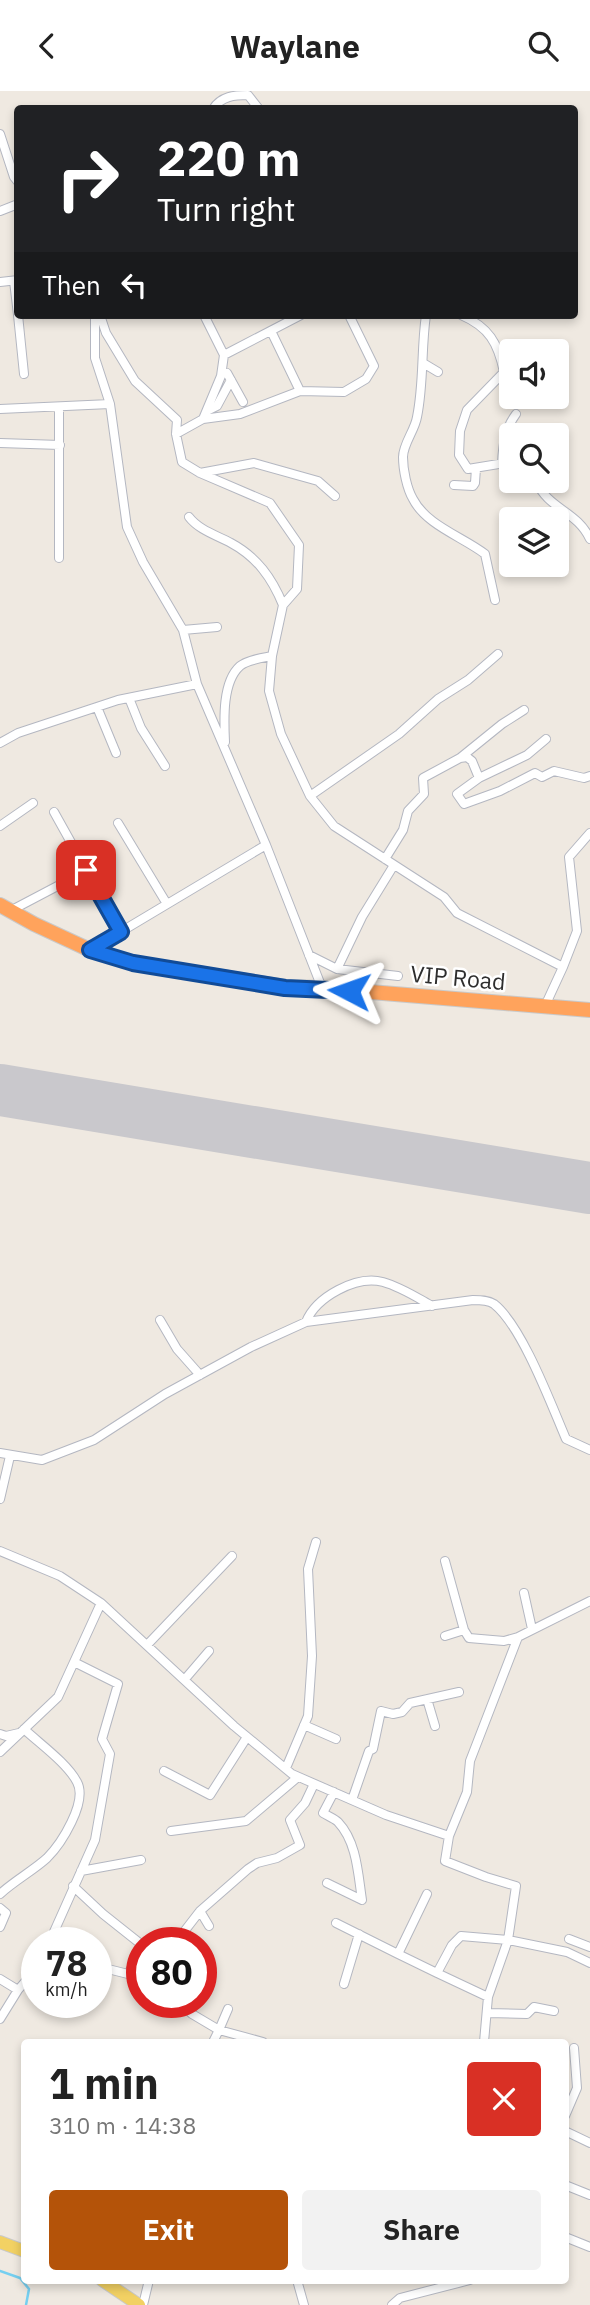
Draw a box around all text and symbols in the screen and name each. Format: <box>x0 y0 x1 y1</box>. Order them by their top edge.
text: Waylane <box>230 25 360 67</box>
icon: back <box>28 27 66 65</box>
icon: search <box>524 27 562 65</box>
text: 220 m <box>157 126 301 189</box>
icon: right <box>42 133 133 224</box>
text: Turn right <box>157 188 295 230</box>
icon: left <box>115 266 153 304</box>
text: Then <box>42 268 101 302</box>
map controls <box>499 339 569 577</box>
button: sound <box>499 339 569 409</box>
button: search <box>499 423 569 493</box>
button: layers <box>499 507 569 577</box>
pin <box>56 840 116 900</box>
icon: arrive <box>67 851 105 889</box>
position arrow <box>312 954 386 1028</box>
street label: VIP Road <box>409 958 507 996</box>
speed limit sign: 80 <box>126 1927 217 2018</box>
text: 78 <box>45 1940 88 1986</box>
text: km/h <box>45 1978 88 2001</box>
text: 1 min <box>49 2056 159 2111</box>
button: close <box>467 2062 541 2136</box>
text: 310 m · 14:38 <box>49 2110 196 2140</box>
button: Exit <box>49 2190 288 2270</box>
button: Share <box>302 2190 541 2270</box>

